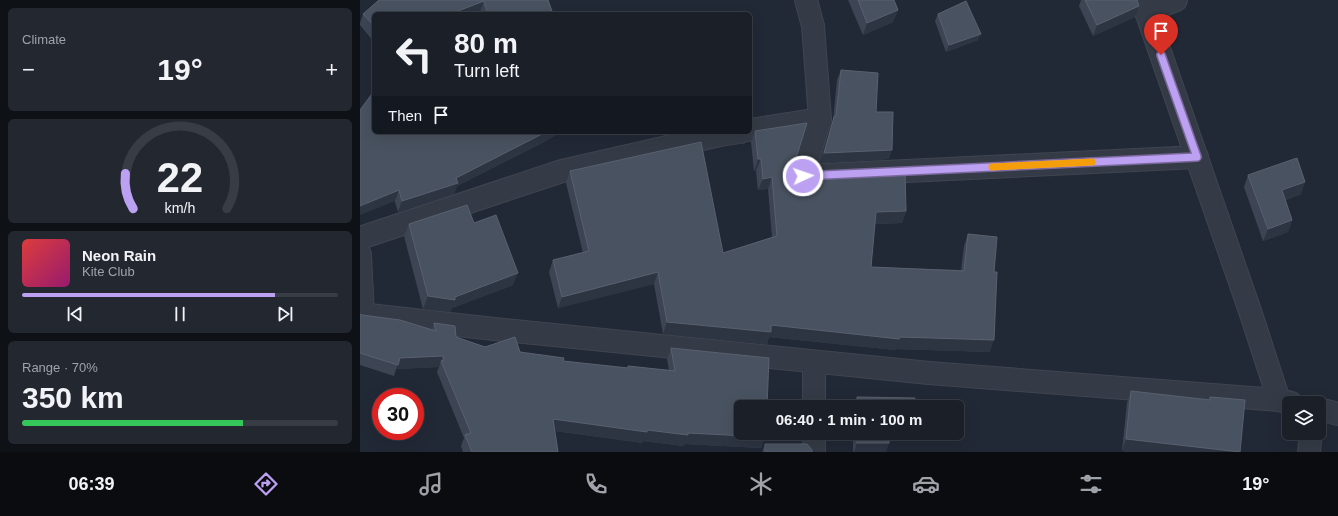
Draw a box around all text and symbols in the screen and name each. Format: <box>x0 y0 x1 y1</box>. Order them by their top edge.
pin <box>1144 14 1178 55</box>
icon: arrive <box>1150 20 1172 42</box>
icon: left <box>388 28 440 80</box>
text: 80 m <box>454 28 518 59</box>
text: Climate <box>22 32 66 47</box>
text: 19° <box>157 53 203 86</box>
text: − <box>22 57 35 82</box>
text: + <box>325 57 338 82</box>
text: Turn left <box>454 61 519 81</box>
icon: arrive <box>430 104 452 126</box>
text: Then <box>388 107 422 124</box>
text: 22 <box>157 153 203 200</box>
position arrow <box>782 155 824 197</box>
text: km/h <box>165 199 196 215</box>
text: Neon Rain <box>82 247 156 264</box>
text: Kite Club <box>82 264 135 279</box>
icon: previous <box>64 303 86 325</box>
icon: pause <box>169 303 191 325</box>
icon: next <box>274 303 296 325</box>
text: Range · 70% <box>22 360 98 375</box>
text: 350 km <box>22 381 124 414</box>
speed limit sign: 30 <box>372 388 424 440</box>
map controls <box>1282 396 1326 440</box>
button: layers <box>1282 396 1326 440</box>
text: 06:40 · 1 min · 100 m <box>776 411 922 428</box>
icon: directions <box>252 470 280 498</box>
icon: music <box>417 470 445 498</box>
icon: phone <box>582 470 610 498</box>
icon: climate <box>747 470 775 498</box>
icon: car <box>912 470 940 498</box>
icon: filters <box>1077 470 1105 498</box>
text: 06:39 <box>69 474 115 494</box>
text: 19° <box>1242 474 1269 494</box>

